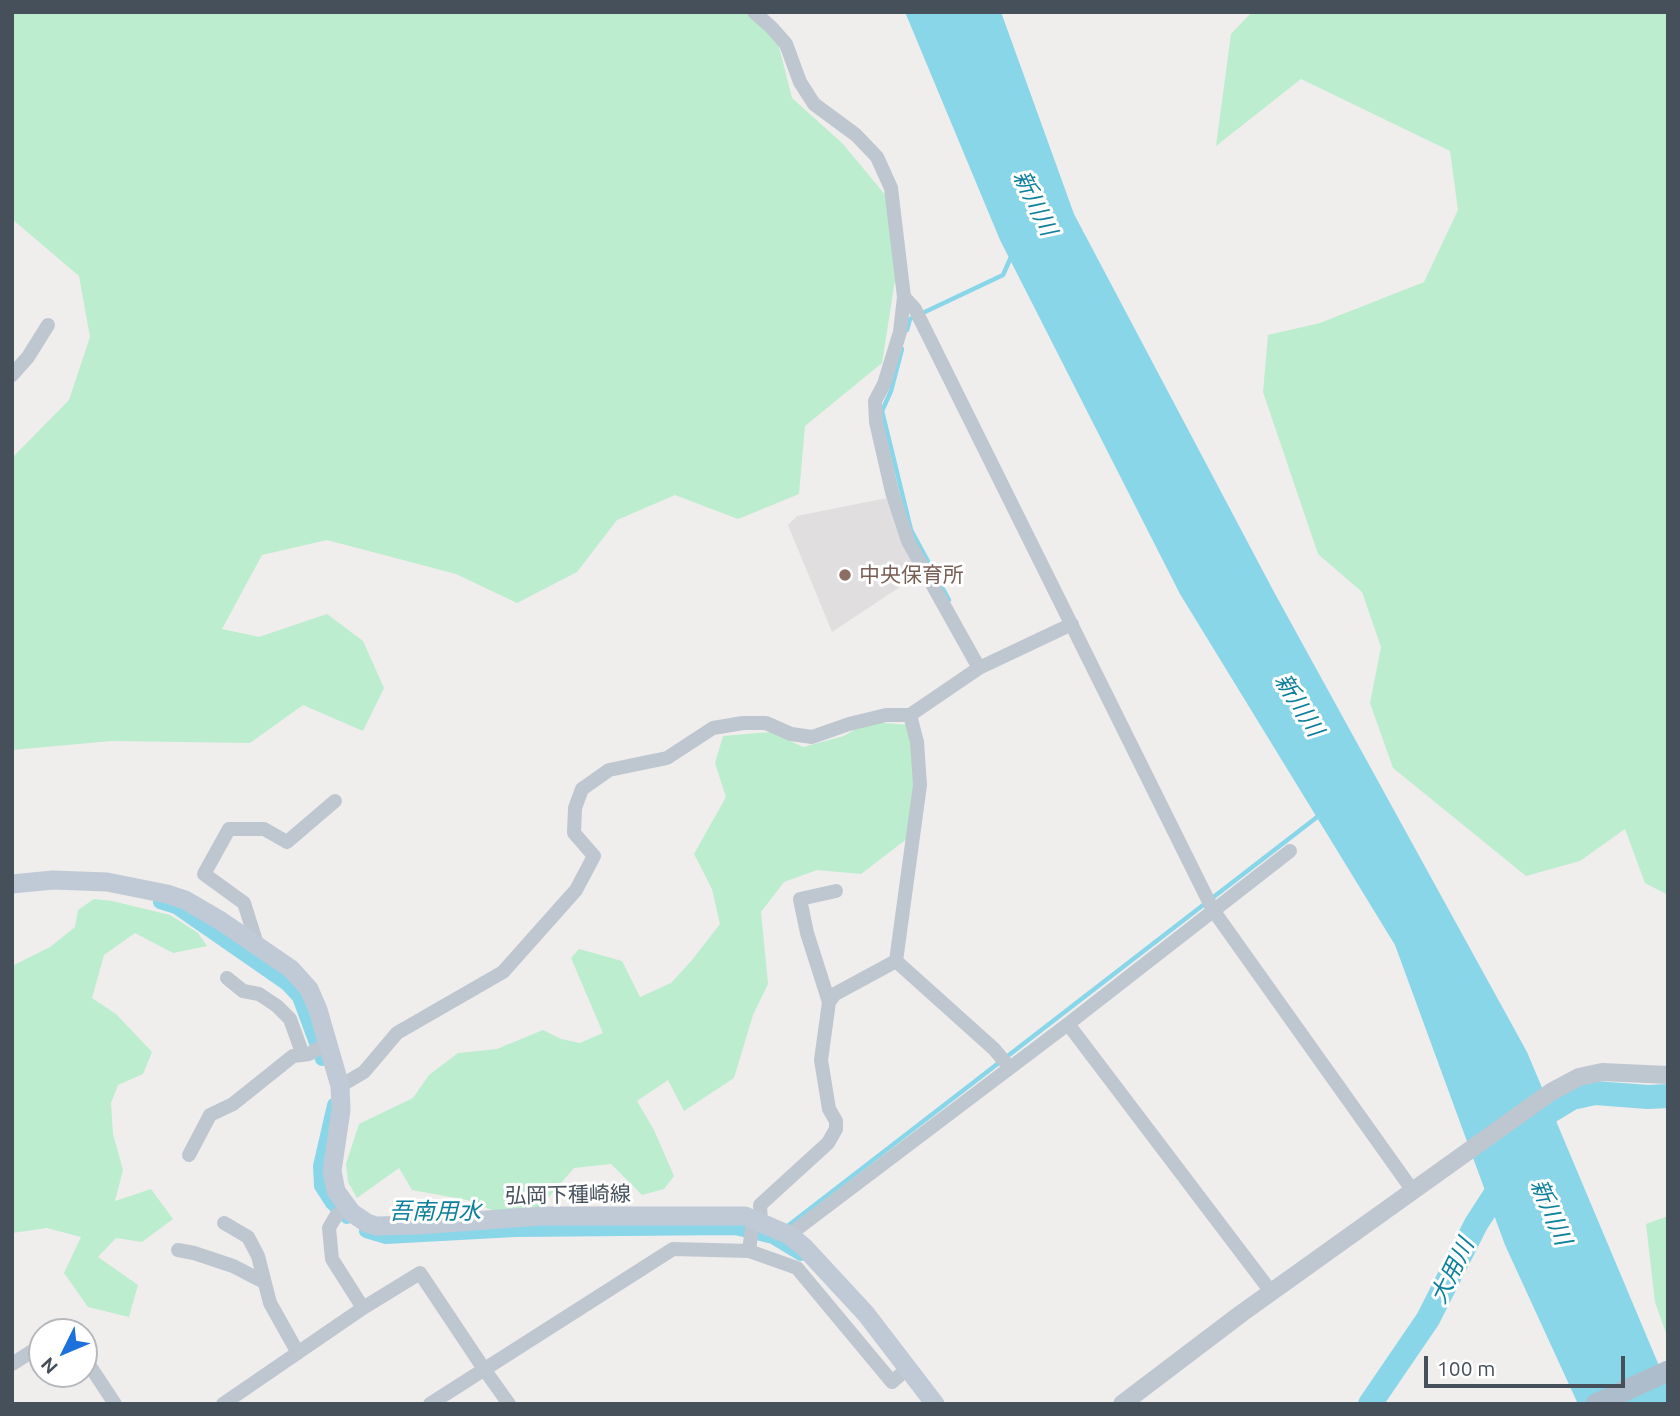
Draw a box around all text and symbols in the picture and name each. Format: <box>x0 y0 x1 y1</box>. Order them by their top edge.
water label: 新川川 <box>1007 166 1063 240</box>
place label: 中央保育所 <box>859 562 964 588</box>
marker: 中央保育所 <box>837 567 853 583</box>
water label: 新川川 <box>1269 668 1329 742</box>
water label: 新川川 <box>1525 1175 1577 1249</box>
street label: 弘岡下種崎線 <box>505 1181 631 1209</box>
water label: 吾南用水 <box>389 1197 481 1225</box>
water label: 大用川 <box>1424 1234 1480 1308</box>
north arrow <box>28 1318 98 1388</box>
scale bar <box>1428 1342 1629 1386</box>
text: N <box>36 1353 62 1379</box>
text: 100 m <box>1437 1356 1495 1380</box>

